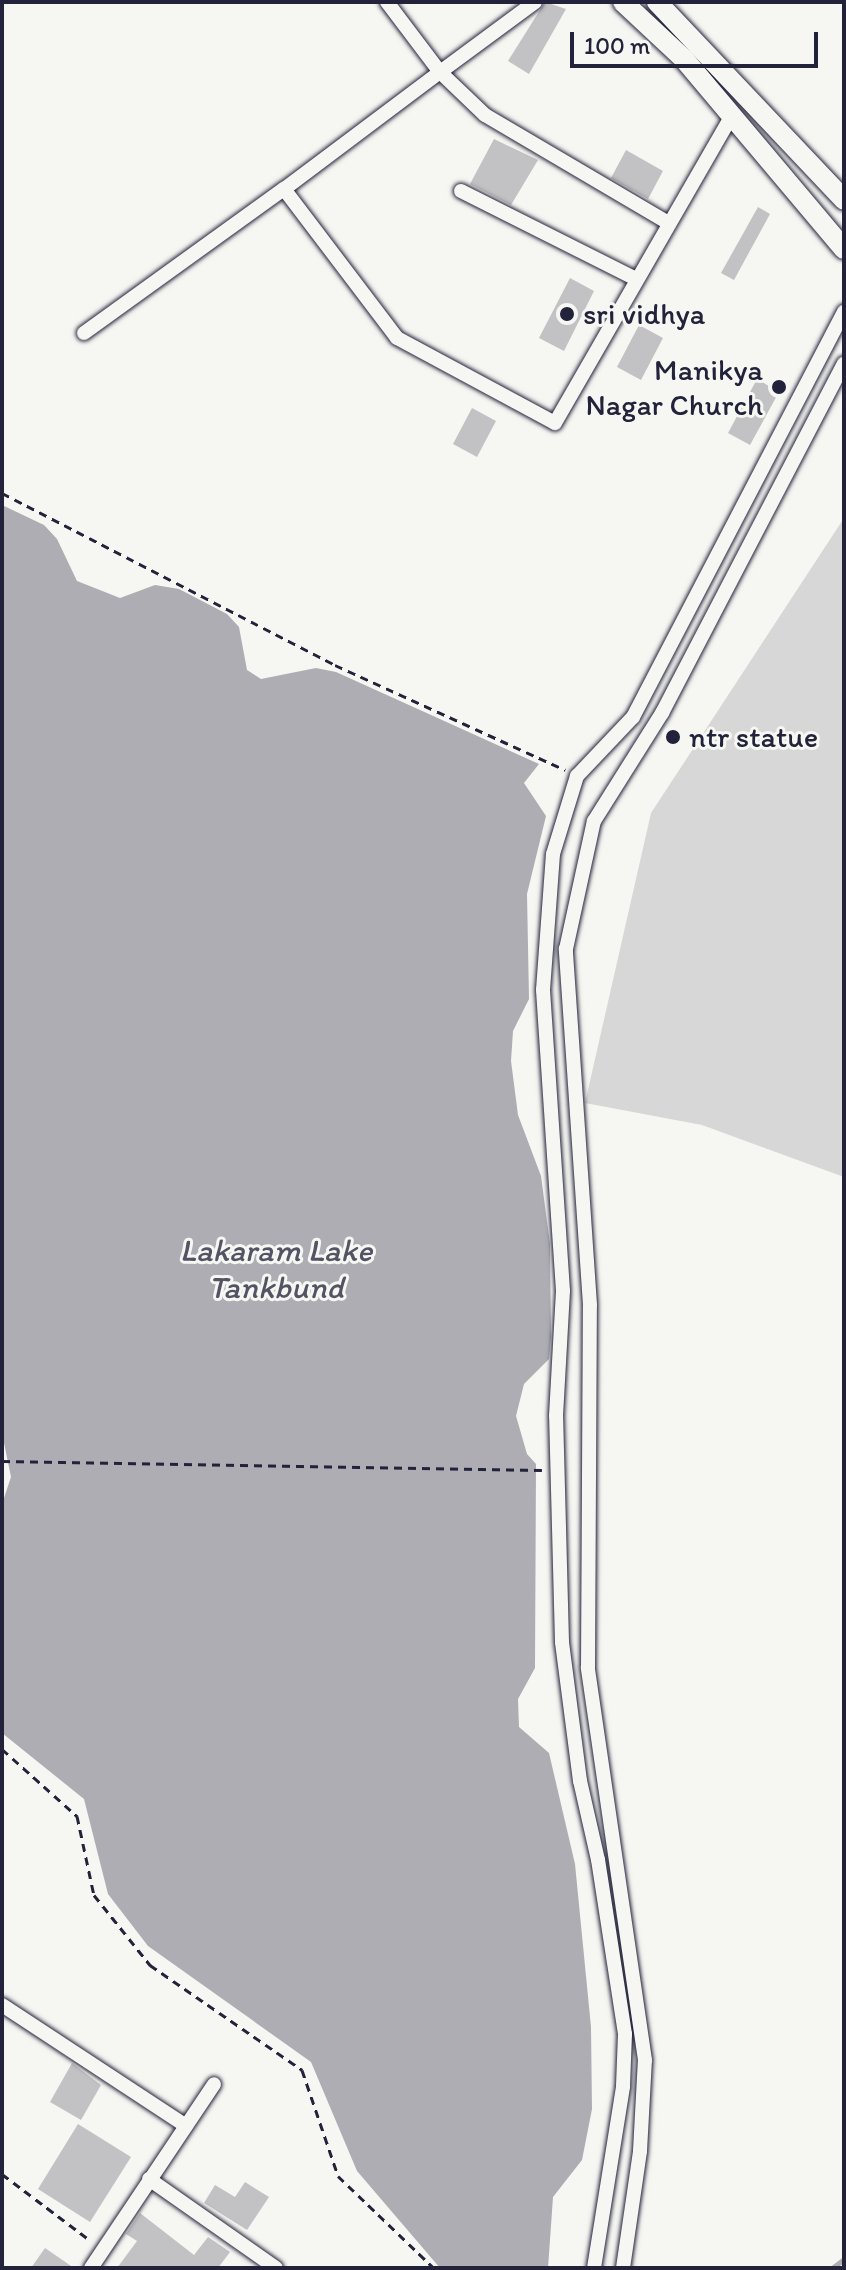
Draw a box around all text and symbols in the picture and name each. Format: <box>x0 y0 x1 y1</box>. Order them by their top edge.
scale bar <box>574 16 822 66</box>
text: 100 m <box>584 31 650 60</box>
place label: sri vidhya <box>583 296 704 332</box>
marker: sri vidhya <box>558 305 576 323</box>
place label: Manikya Nagar Church <box>585 352 763 422</box>
marker: Manikya Nagar Church <box>770 378 788 396</box>
place label: ntr statue <box>689 719 818 755</box>
marker: ntr statue <box>664 728 682 746</box>
water label: Lakaram Lake Tankbund <box>180 1232 372 1307</box>

